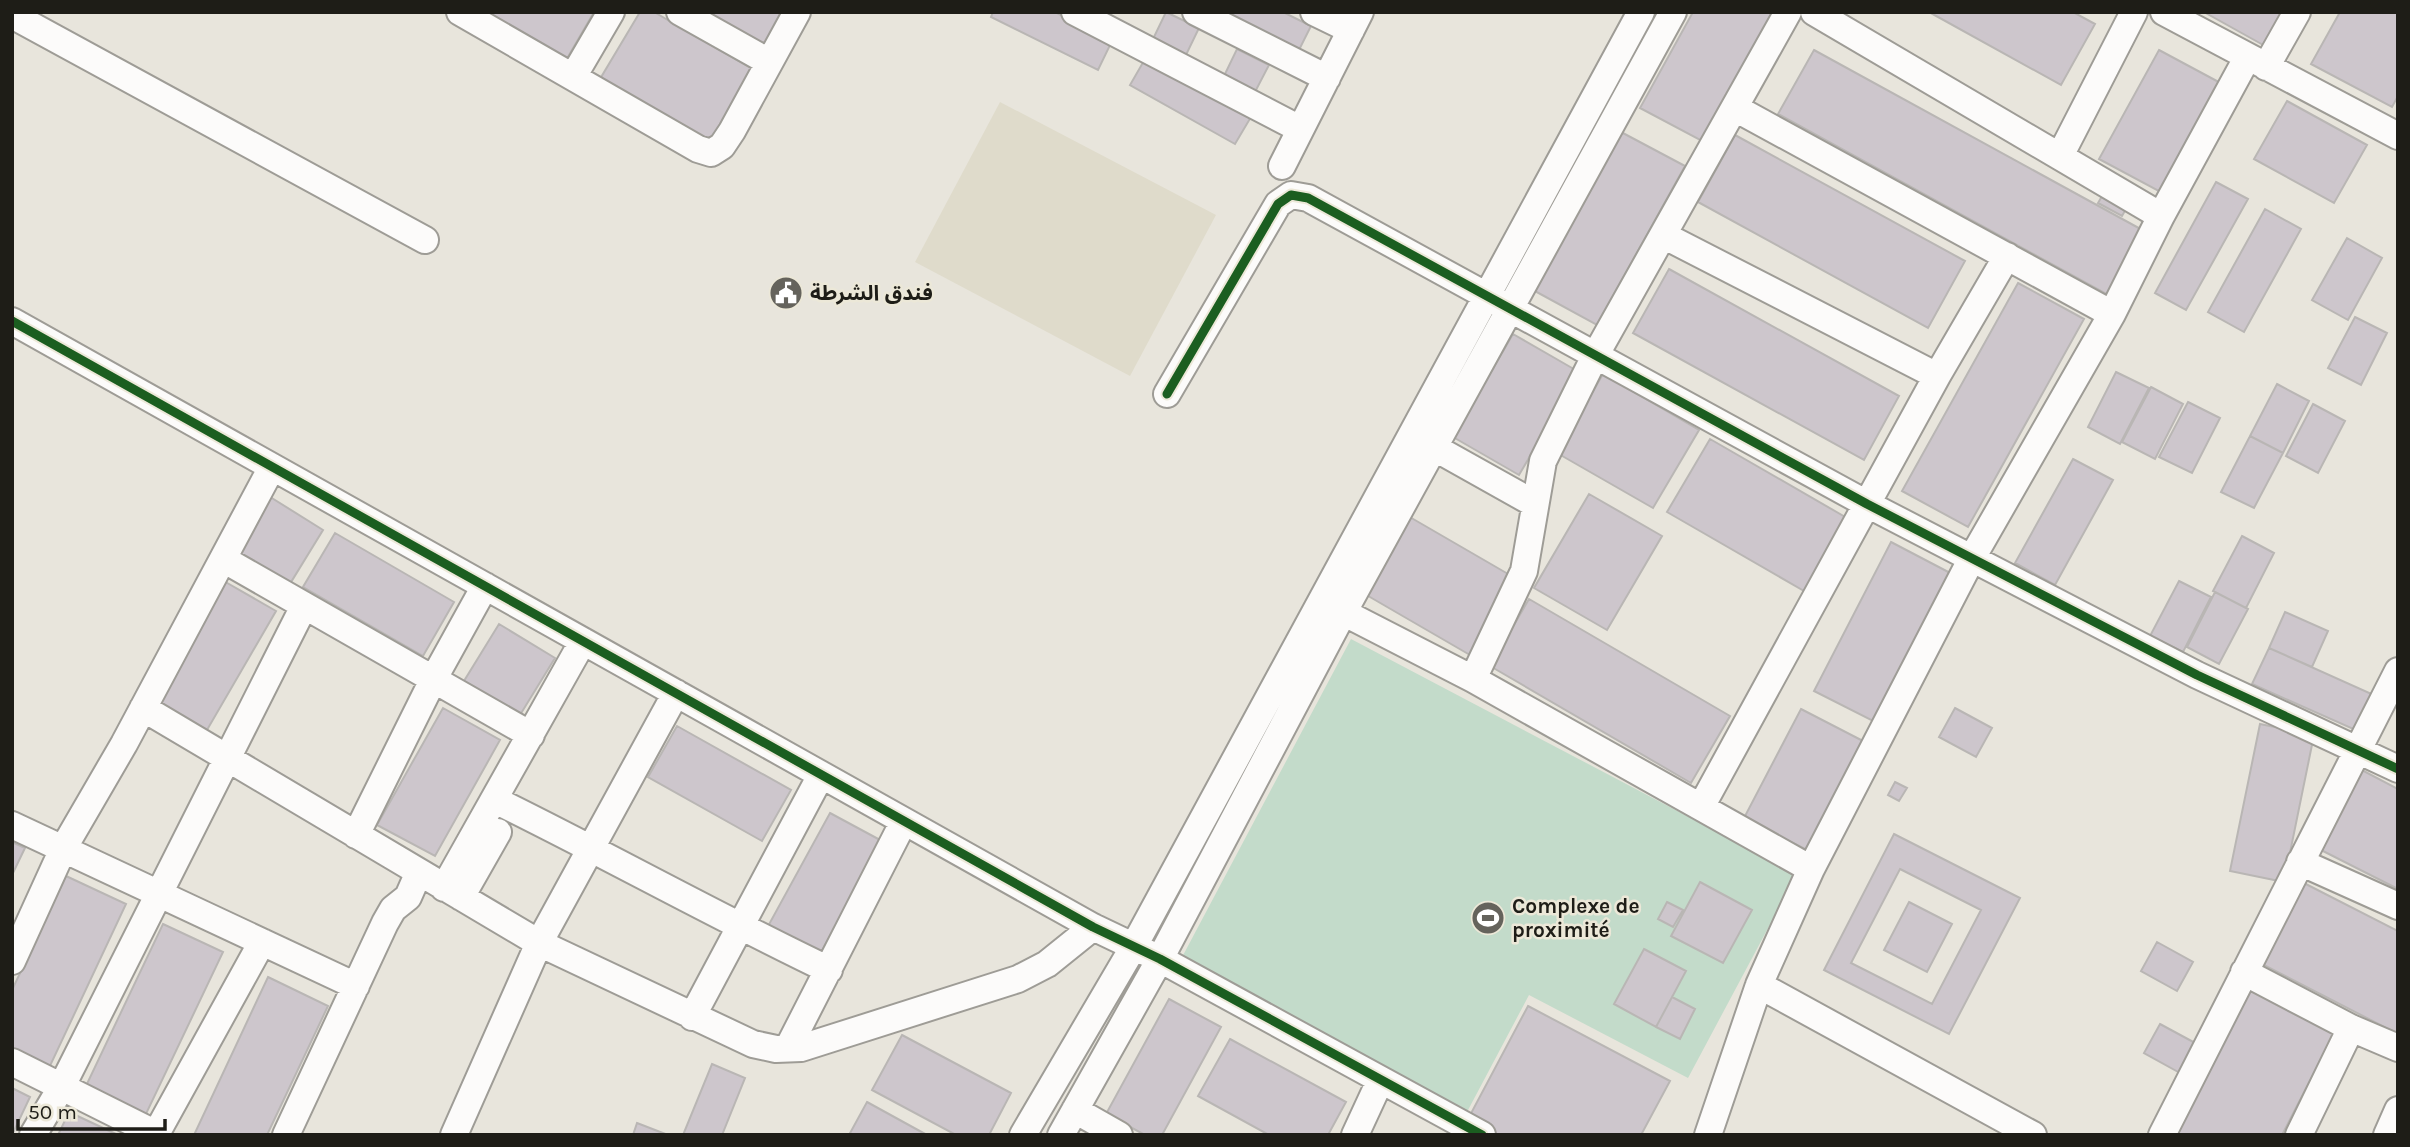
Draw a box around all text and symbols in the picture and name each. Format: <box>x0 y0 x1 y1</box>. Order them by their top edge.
public building icon: فندق الشرطة <box>767 274 805 312</box>
place label: فندق الشرطة <box>810 281 933 305</box>
place label: Complexe de proximité <box>1512 894 1640 942</box>
sports icon: Complexe de proximité <box>1469 899 1507 937</box>
scale bar <box>18 1088 164 1132</box>
text: 50 m <box>28 1100 77 1124</box>

